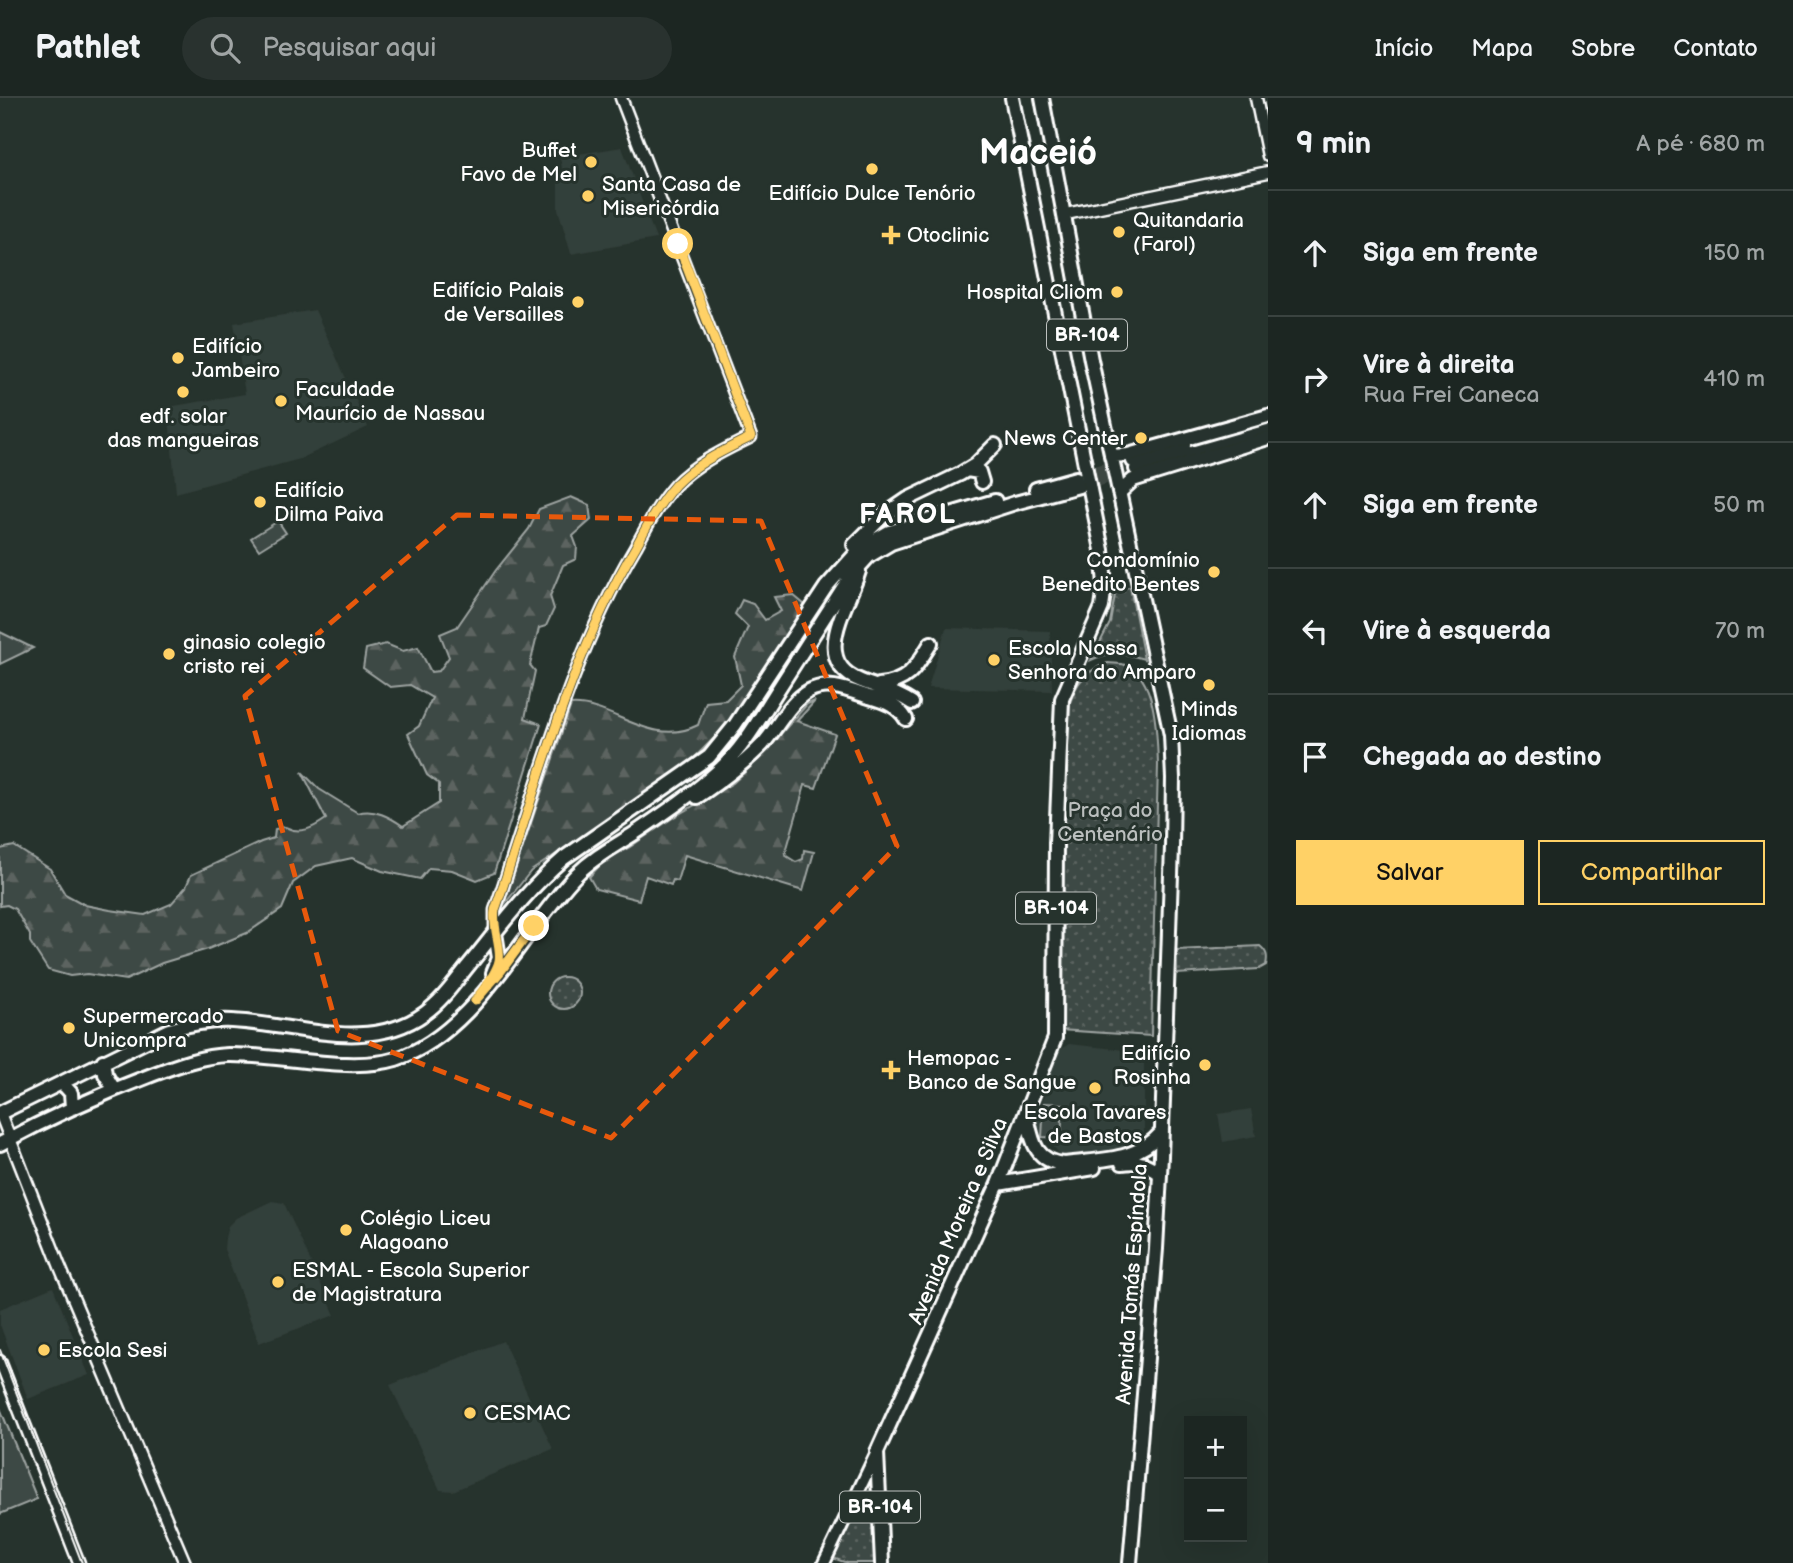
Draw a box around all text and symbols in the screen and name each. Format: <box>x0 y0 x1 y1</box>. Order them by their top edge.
search box <box>182 17 672 80</box>
text: Pathlet <box>35 28 140 68</box>
icon: search <box>206 29 244 67</box>
text: Pesquisar aqui <box>262 33 436 64</box>
text: Início <box>1375 34 1433 63</box>
text: Mapa <box>1471 34 1533 63</box>
text: Sobre <box>1571 34 1635 63</box>
text: Contato <box>1673 34 1758 63</box>
text: 9 min <box>1296 126 1371 162</box>
text: A pé · 680 m <box>1636 130 1765 158</box>
district label: Maceió <box>979 132 1097 175</box>
place label: Buffet Favo de Mel <box>460 138 578 187</box>
marker: Buffet Favo de Mel <box>583 154 599 170</box>
marker: Edifício Dulce Tenório <box>864 161 880 177</box>
place label: Santa Casa de Misericórdia <box>602 172 741 221</box>
place label: Edifício Dulce Tenório <box>768 181 976 206</box>
marker: Santa Casa de Misericórdia <box>580 188 596 204</box>
place label: Quitandaria (Farol) <box>1133 208 1244 257</box>
place label: Otoclinic <box>907 223 989 248</box>
marker: Quitandaria (Farol) <box>1111 224 1127 240</box>
marker: Otoclinic <box>881 225 901 245</box>
route start <box>662 228 693 259</box>
icon: ahead <box>1296 234 1334 272</box>
text: Siga em frente <box>1363 238 1538 269</box>
text: 150 m <box>1704 239 1765 267</box>
place label: Edifício Palais de Versailles <box>432 278 564 327</box>
place label: Hospital Cliom <box>966 280 1103 305</box>
marker: Hospital Cliom <box>1109 284 1125 300</box>
marker: Edifício Palais de Versailles <box>570 294 586 310</box>
road number: BR-104 <box>1047 319 1127 350</box>
place label: Edifício Jambeiro <box>192 334 280 383</box>
marker: Edifício Jambeiro <box>170 350 186 366</box>
text: Vire à direita <box>1363 350 1515 381</box>
icon: right <box>1296 360 1334 398</box>
text: 410 m <box>1703 365 1765 393</box>
place label: Faculdade Maurício de Nassau <box>295 377 485 426</box>
text: Rua Frei Caneca <box>1363 381 1539 409</box>
marker: edf. solar das mangueiras <box>175 384 191 400</box>
marker: Faculdade Maurício de Nassau <box>273 393 289 409</box>
place label: edf. solar das mangueiras <box>107 404 259 453</box>
place label: News Center <box>1004 426 1127 451</box>
marker: News Center <box>1133 430 1149 446</box>
place label: Edifício Dilma Paiva <box>274 478 384 527</box>
icon: ahead <box>1296 486 1334 524</box>
text: Siga em frente <box>1363 490 1538 521</box>
text: 50 m <box>1713 491 1765 519</box>
marker: Edifício Dilma Paiva <box>252 494 268 510</box>
district label: FAROL <box>859 498 957 531</box>
place label: Condomínio Benedito Bentes <box>1041 548 1200 597</box>
marker: Condomínio Benedito Bentes <box>1206 564 1222 580</box>
icon: left <box>1296 612 1334 650</box>
text: Vire à esquerda <box>1363 616 1551 647</box>
text: 70 m <box>1715 617 1765 645</box>
place label: ginasio colegio cristo rei <box>183 630 326 679</box>
place label: Escola Nossa Senhora do Amparo <box>1008 636 1196 685</box>
marker: ginasio colegio cristo rei <box>161 646 177 662</box>
marker: Escola Nossa Senhora do Amparo <box>986 652 1002 668</box>
marker: Minds Idiomas <box>1201 677 1217 693</box>
place label: Minds Idiomas <box>1171 697 1247 746</box>
icon: arrive <box>1296 738 1334 776</box>
text: Chegada ao destino <box>1363 742 1601 773</box>
park label: Praça do Centenário <box>1057 798 1163 847</box>
button: Salvar <box>1296 840 1524 905</box>
button: Compartilhar <box>1538 840 1765 905</box>
road number: BR-104 <box>1016 892 1096 923</box>
route end <box>518 910 549 941</box>
place label: Supermercado Unicompra <box>83 1004 224 1053</box>
marker: Supermercado Unicompra <box>61 1020 77 1036</box>
place label: Edifício Rosinha <box>1113 1041 1191 1090</box>
place label: Hemopac - Banco de Sangue <box>907 1046 1076 1095</box>
marker: Edifício Rosinha <box>1197 1057 1213 1073</box>
marker: Hemopac - Banco de Sangue <box>881 1060 901 1080</box>
marker: Escola Tavares de Bastos <box>1087 1080 1103 1096</box>
place label: Escola Tavares de Bastos <box>1024 1100 1166 1149</box>
street label: Avenida Moreira e Silva <box>903 1114 1013 1328</box>
street label: Avenida Tomás Espíndola <box>1111 1163 1153 1405</box>
place label: Colégio Liceu Alagoano <box>360 1206 491 1255</box>
marker: Colégio Liceu Alagoano <box>338 1222 354 1238</box>
place label: ESMAL - Escola Superior de Magistratura <box>292 1258 529 1307</box>
marker: ESMAL - Escola Superior de Magistratura <box>270 1274 286 1290</box>
place label: Escola Sesi <box>58 1338 167 1363</box>
marker: Escola Sesi <box>36 1342 52 1358</box>
place label: CESMAC <box>484 1401 571 1426</box>
marker: CESMAC <box>462 1405 478 1421</box>
map controls <box>1184 1416 1247 1542</box>
button: + <box>1184 1416 1247 1479</box>
button: − <box>1184 1479 1247 1542</box>
road number: BR-104 <box>840 1492 920 1522</box>

